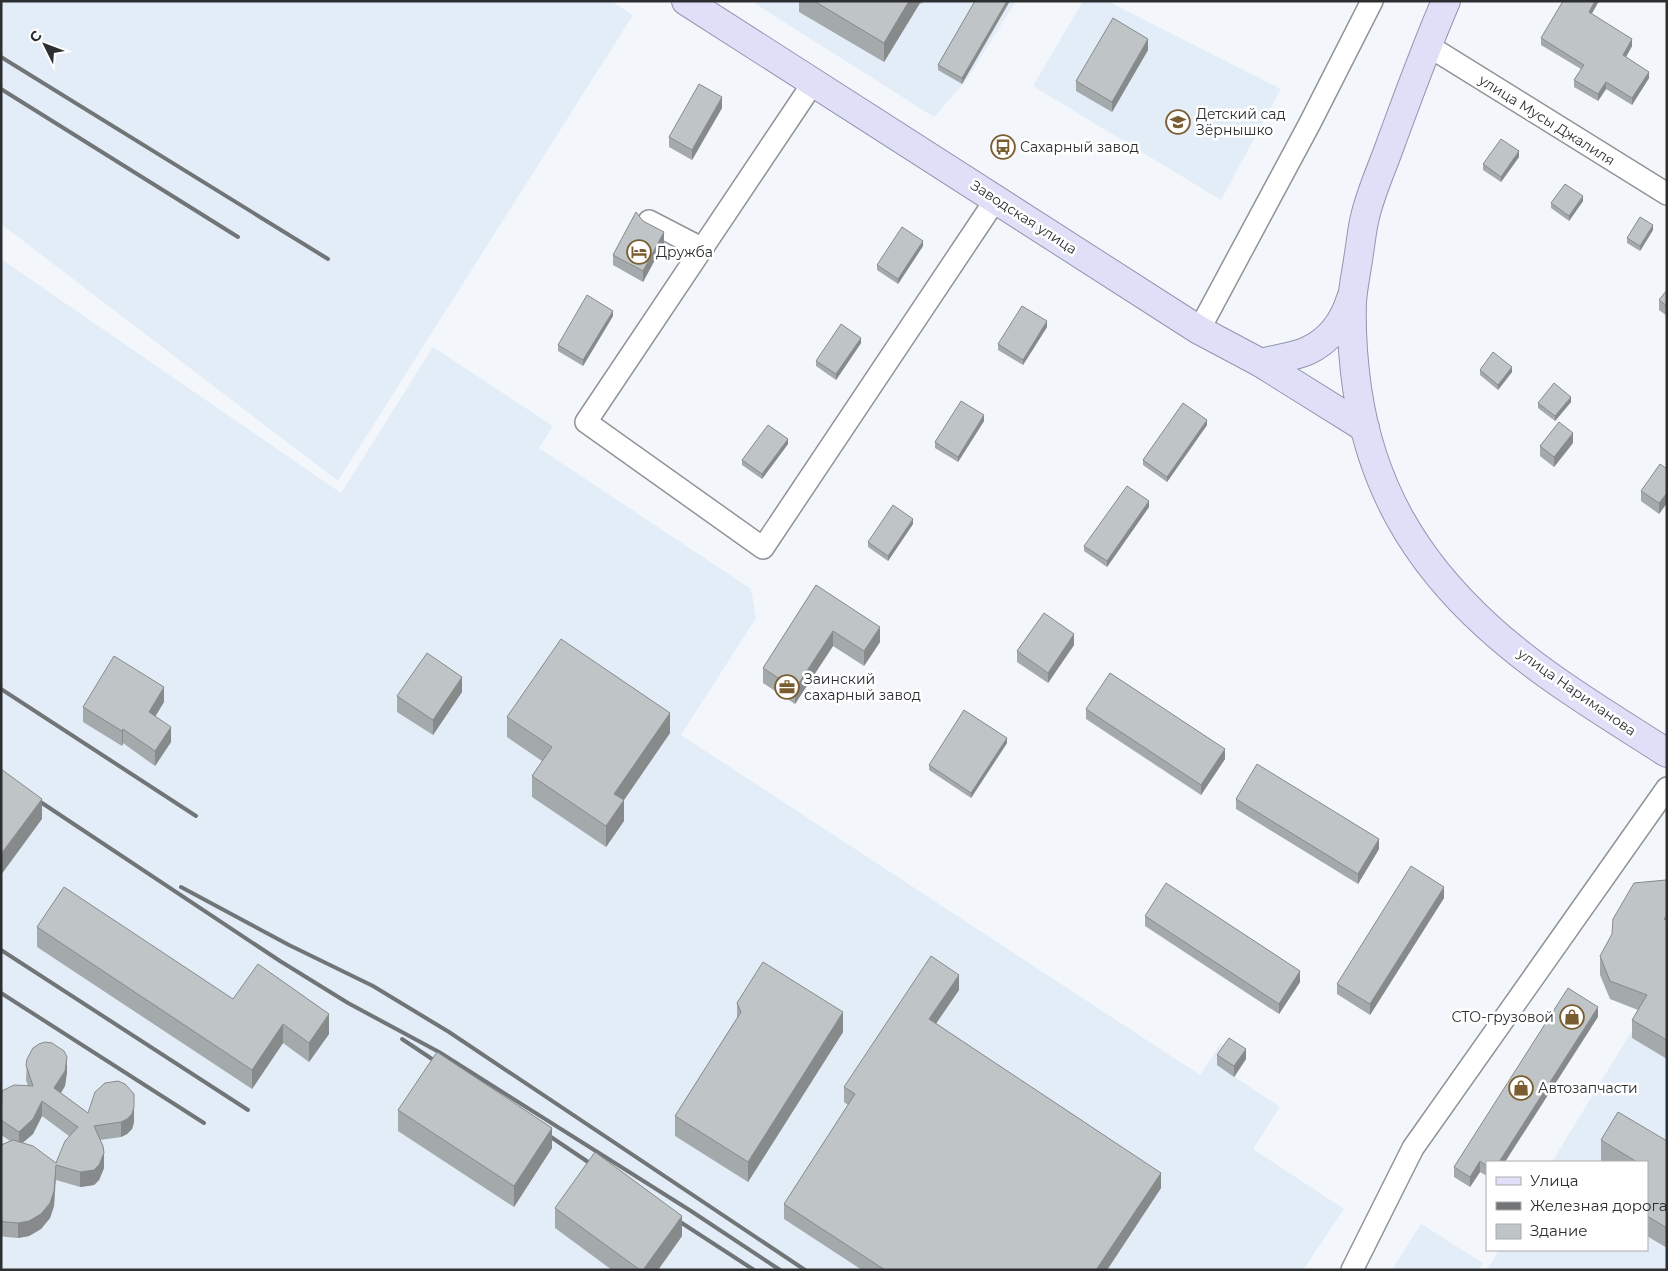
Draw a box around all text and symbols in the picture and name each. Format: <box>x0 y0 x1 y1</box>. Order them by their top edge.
north arrow <box>20 20 70 70</box>
text: С <box>25 26 45 46</box>
street label: улица Мусы Джалиля <box>1475 70 1618 169</box>
place label: Детский сад Зёрнышко <box>1196 105 1286 139</box>
school or university icon: Детский сад Зёрнышко <box>1165 109 1191 135</box>
bus stop icon: Сахарный завод <box>990 134 1016 160</box>
place label: Сахарный завод <box>1020 138 1139 156</box>
street label: Заводская улица <box>967 176 1081 258</box>
hotel icon: Дружба <box>626 239 652 265</box>
place label: Дружба <box>656 243 713 261</box>
street label: улица Нариманова <box>1513 644 1640 740</box>
place label: Заинский сахарный завод <box>804 670 921 704</box>
office icon: Заинский сахарный завод <box>774 674 800 700</box>
shop icon: СТО-грузовой <box>1559 1004 1585 1030</box>
place label: СТО-грузовой <box>1451 1008 1554 1026</box>
shop icon: Автозапчасти <box>1508 1075 1534 1101</box>
place label: Автозапчасти <box>1538 1079 1638 1097</box>
legend <box>1486 1161 1648 1251</box>
text: Улица <box>1530 1171 1578 1190</box>
text: Железная дорога <box>1530 1196 1667 1215</box>
text: Здание <box>1530 1221 1588 1240</box>

